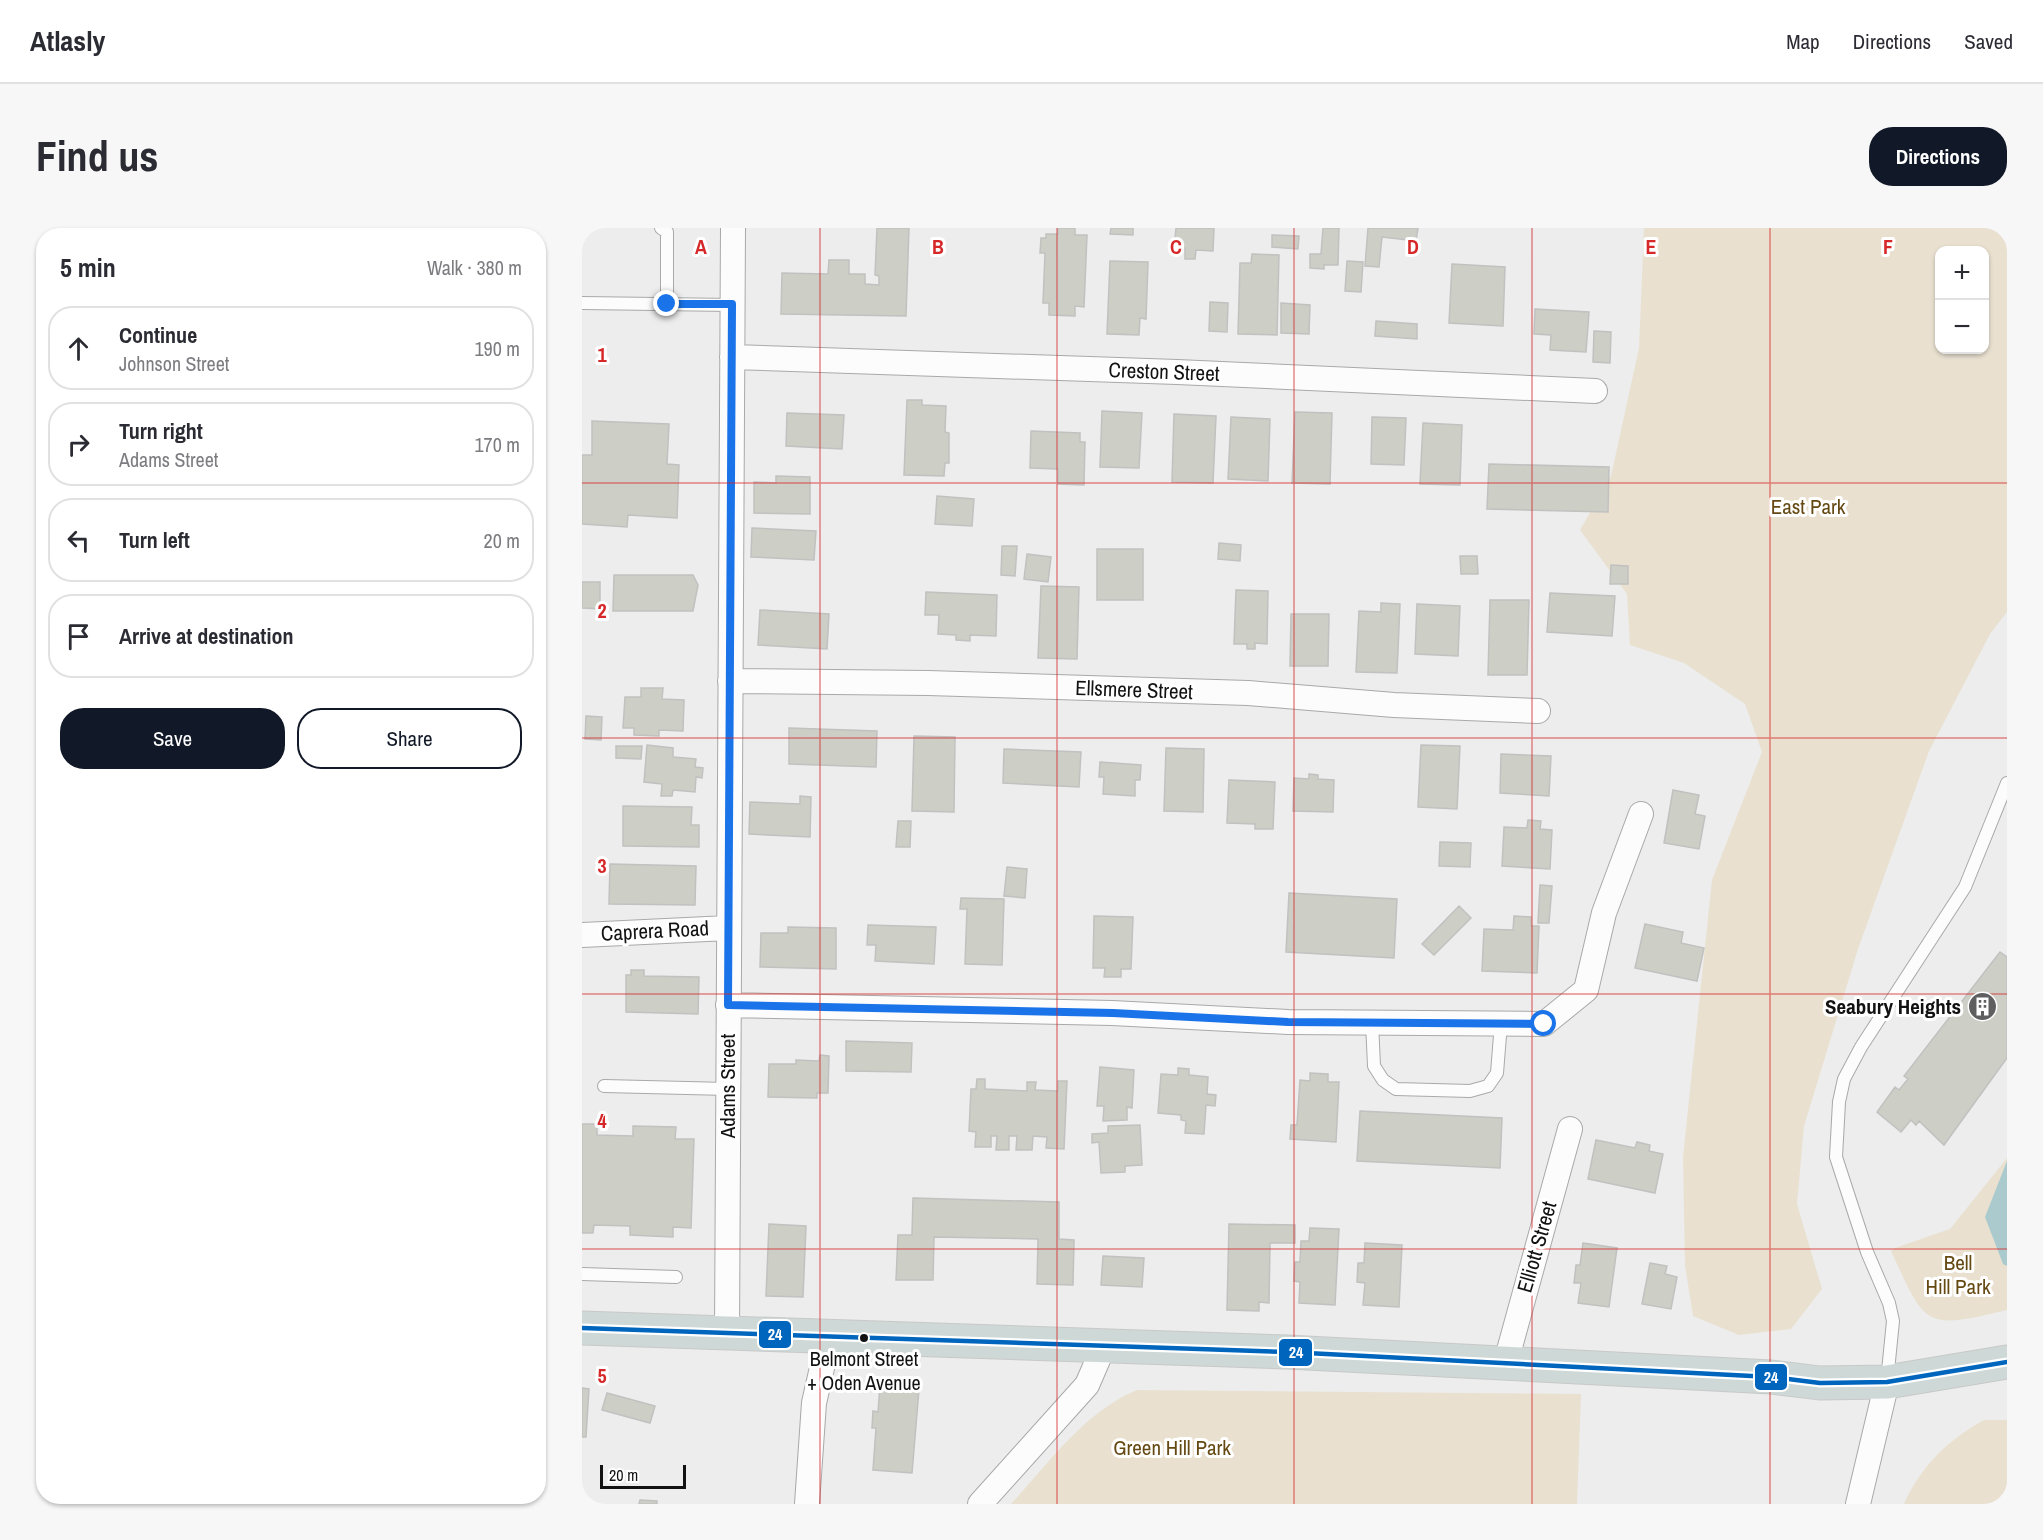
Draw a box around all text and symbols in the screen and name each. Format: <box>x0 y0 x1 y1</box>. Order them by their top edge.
text: Atlasly <box>30 22 105 60</box>
text: Map <box>1786 27 1820 56</box>
text: Directions <box>1853 27 1931 56</box>
text: Saved <box>1964 27 2013 56</box>
button: Directions <box>1869 127 2007 186</box>
text: Find us <box>36 128 158 184</box>
text: A <box>695 233 707 260</box>
text: B <box>932 233 944 260</box>
text: C <box>1170 233 1182 260</box>
text: D <box>1407 233 1419 260</box>
text: E <box>1646 233 1657 260</box>
text: F <box>1883 233 1893 260</box>
map controls <box>1935 246 1989 354</box>
button: + <box>1935 246 1989 300</box>
text: 5 min <box>60 250 116 285</box>
text: Walk · 380 m <box>427 254 522 281</box>
route end <box>653 290 679 316</box>
button: − <box>1935 300 1989 354</box>
text: Continue <box>119 320 197 350</box>
icon: ahead <box>62 332 95 365</box>
text: 190 m <box>474 335 520 362</box>
text: 1 <box>597 341 607 368</box>
text: Johnson Street <box>119 350 229 377</box>
street label: Creston Street <box>1108 355 1220 388</box>
text: Turn right <box>119 416 203 446</box>
icon: right <box>62 428 95 461</box>
text: 170 m <box>474 431 520 458</box>
text: Adams Street <box>119 446 218 473</box>
park label: East Park <box>1771 492 1846 521</box>
icon: left <box>62 524 95 557</box>
text: Turn left <box>119 525 190 555</box>
text: 20 m <box>484 527 520 554</box>
text: 2 <box>597 597 607 624</box>
icon: arrive <box>62 620 95 653</box>
text: Arrive at destination <box>119 621 293 651</box>
street label: Ellsmere Street <box>1075 673 1194 706</box>
button: Save <box>60 708 285 769</box>
button: Share <box>297 708 522 769</box>
text: 3 <box>597 852 607 879</box>
street label: Caprera Road <box>600 913 710 948</box>
building icon: Seabury Heights <box>1966 991 1998 1023</box>
place label: Seabury Heights <box>1825 992 1961 1021</box>
route start <box>1530 1010 1556 1036</box>
street label: Adams Street <box>713 1034 742 1139</box>
text: 4 <box>597 1107 607 1134</box>
street label: Elliott Street <box>1510 1198 1563 1296</box>
park label: Bell Hill Park <box>1925 1248 1991 1301</box>
line badge: 24 <box>758 1320 792 1349</box>
text: 24 <box>768 1323 783 1345</box>
marker: Belmont Street + Oden Avenue <box>858 1332 870 1344</box>
line badge: 24 <box>1278 1338 1313 1367</box>
text: 24 <box>1289 1341 1304 1363</box>
place label: Belmont Street + Oden Avenue <box>807 1345 921 1396</box>
text: 5 <box>597 1362 607 1389</box>
line badge: 24 <box>1754 1363 1788 1391</box>
text: 24 <box>1764 1366 1779 1388</box>
park label: Green Hill Park <box>1113 1433 1231 1462</box>
scale bar <box>600 1462 686 1490</box>
text: 20 m <box>609 1464 638 1486</box>

